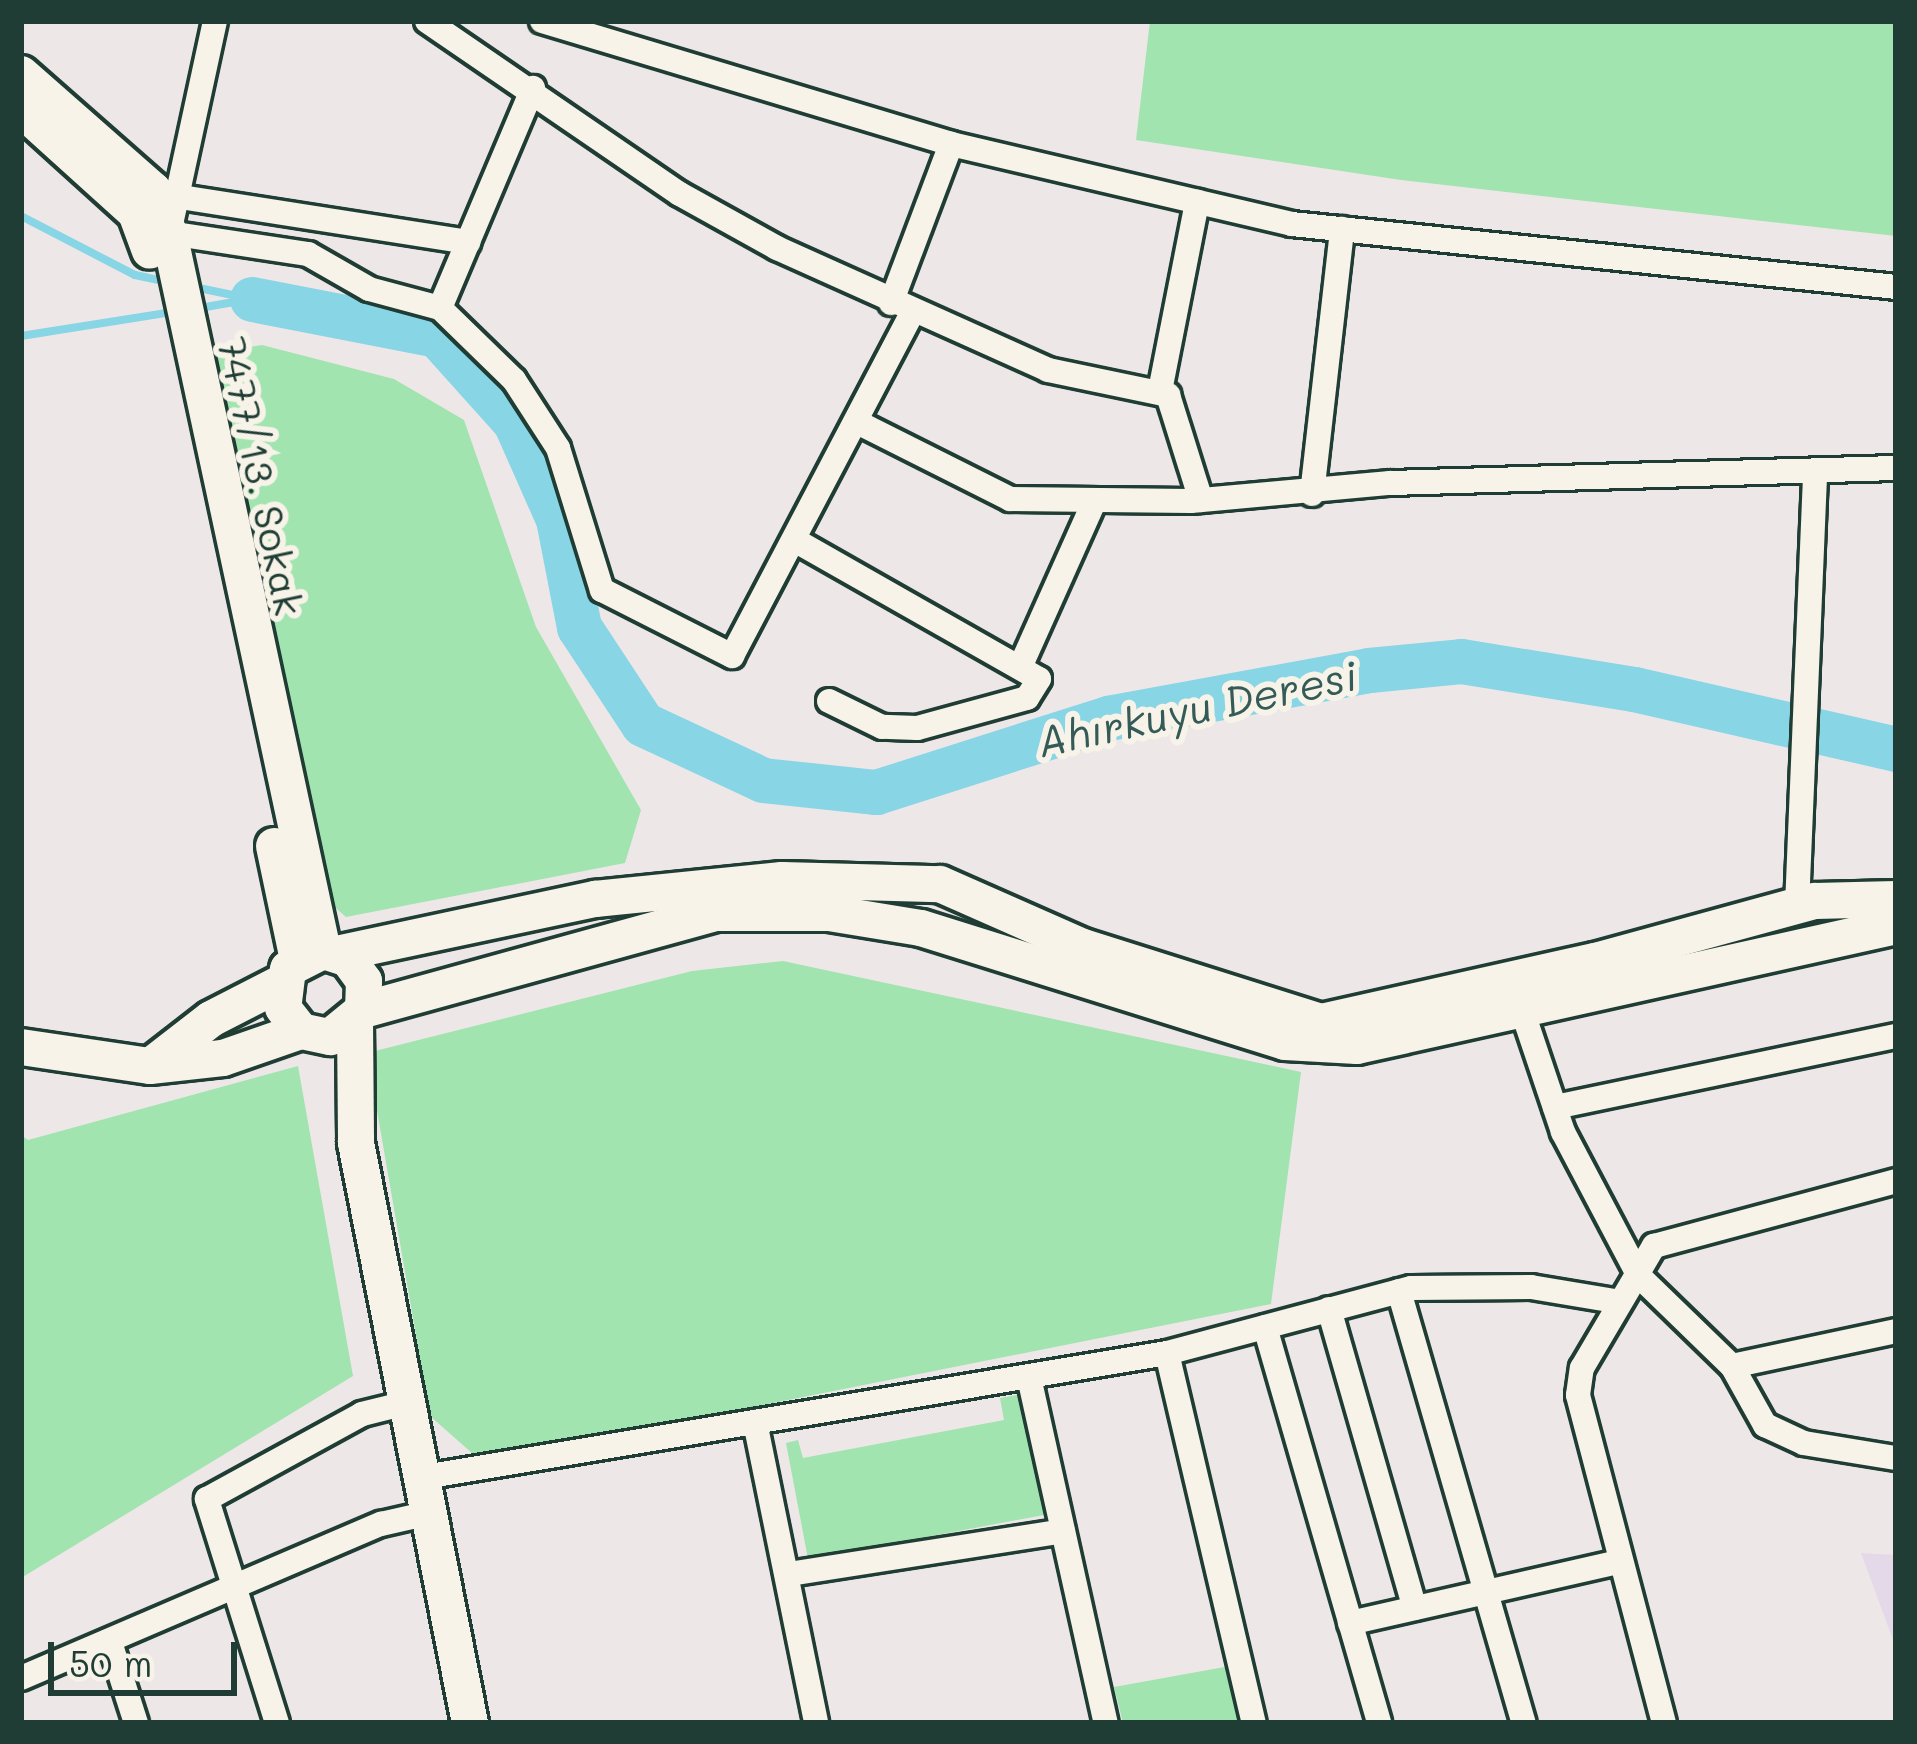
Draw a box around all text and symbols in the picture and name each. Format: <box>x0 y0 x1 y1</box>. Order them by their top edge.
street label: 7477/13. Sokak <box>209 332 313 620</box>
water label: Ahırkuyu Deresi <box>1032 649 1362 767</box>
scale bar <box>54 1618 243 1692</box>
text: 50 m <box>69 1639 152 1686</box>

